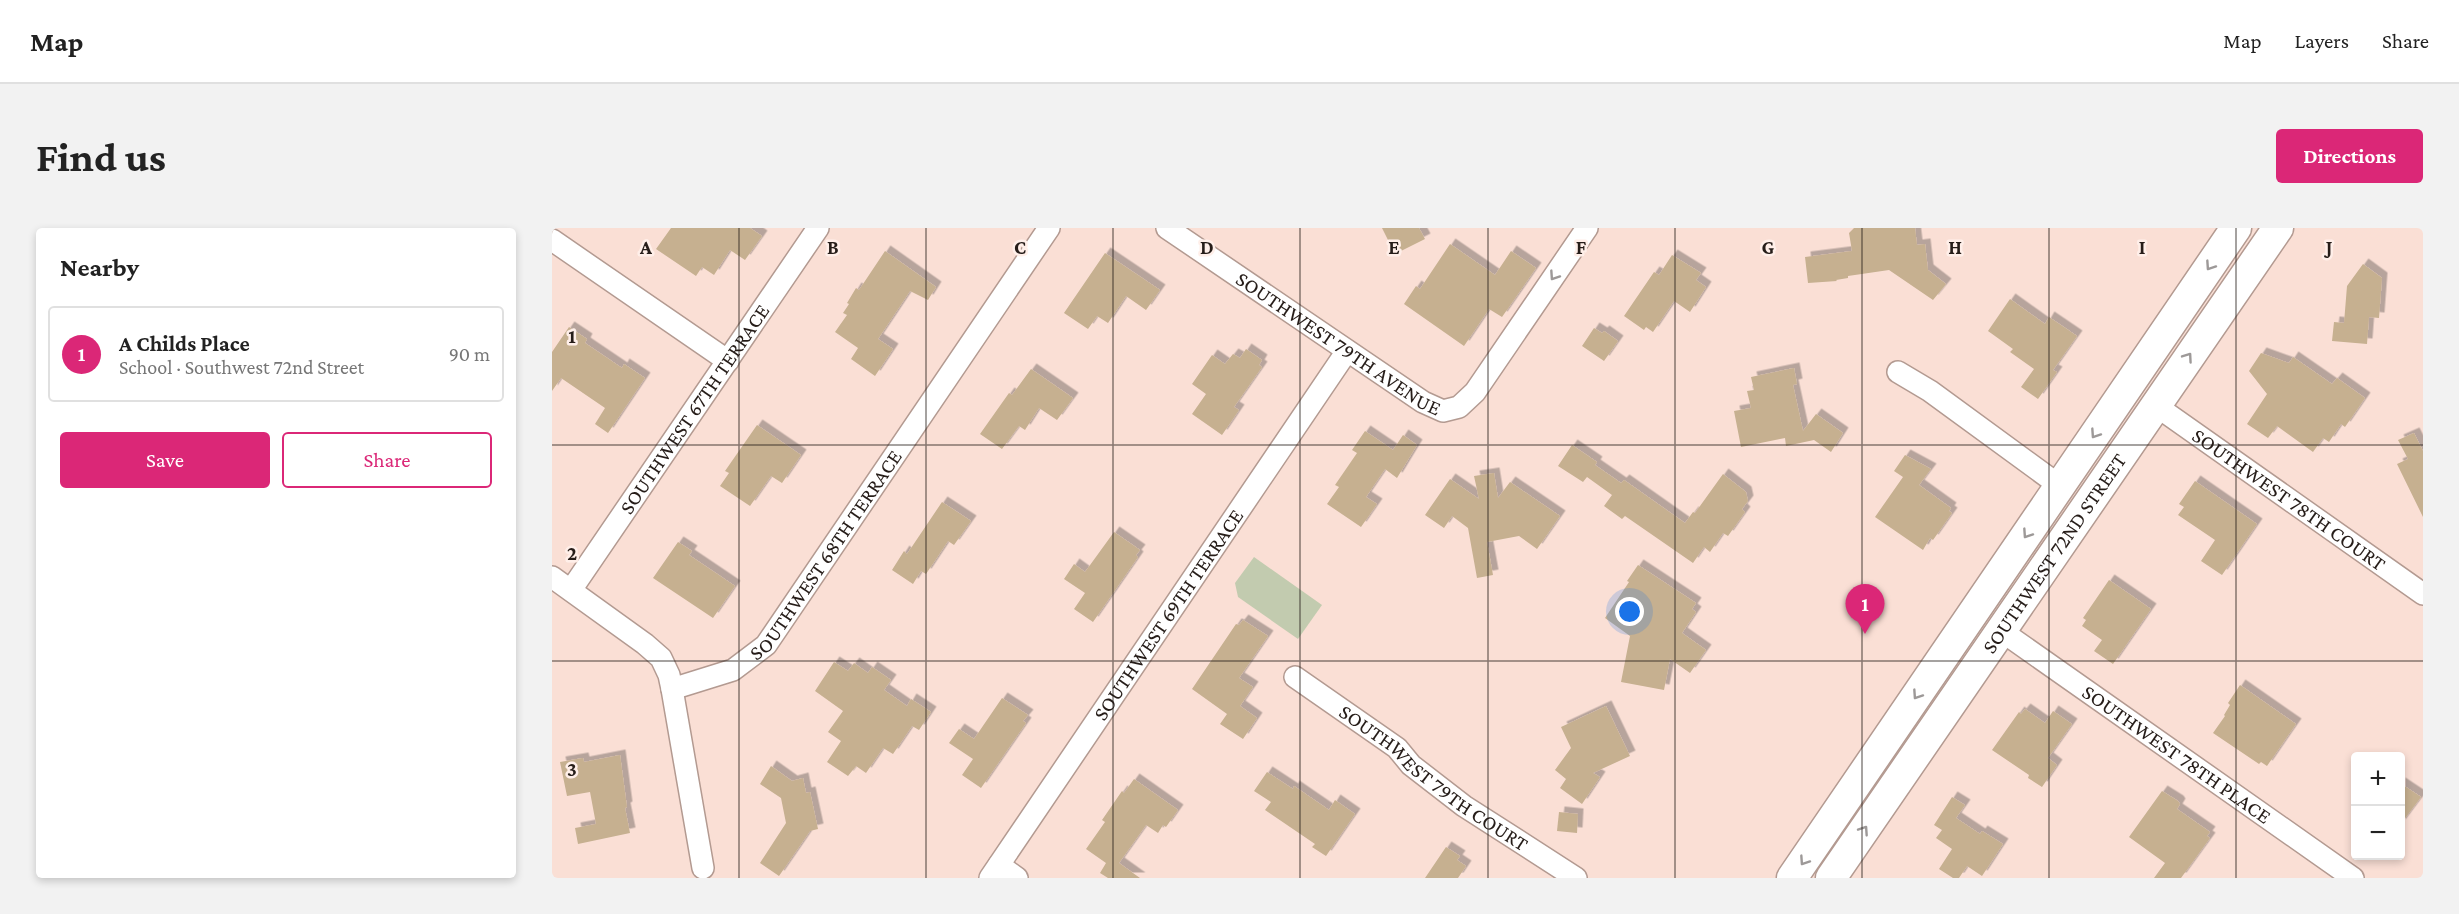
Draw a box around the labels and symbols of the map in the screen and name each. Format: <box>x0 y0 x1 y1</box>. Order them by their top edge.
text: A <box>639 236 653 258</box>
text: B <box>827 236 839 258</box>
text: C <box>1014 236 1026 258</box>
text: D <box>1200 236 1214 258</box>
text: E <box>1388 236 1400 258</box>
text: F <box>1576 236 1587 258</box>
text: G <box>1762 236 1775 258</box>
text: H <box>1948 236 1962 258</box>
text: I <box>2139 236 2146 258</box>
text: J <box>2324 236 2333 258</box>
one-way arrow <box>2206 259 2217 270</box>
street label: SOUTHWEST 79TH AVENUE <box>1231 266 1445 421</box>
one-way arrow <box>1550 270 1561 281</box>
street label: SOUTHWEST 67TH TERRACE <box>615 300 774 518</box>
text: 1 <box>568 325 576 347</box>
one-way arrow <box>2181 353 2192 364</box>
street label: SOUTHWEST 78TH COURT <box>2188 423 2391 576</box>
one-way arrow <box>2091 428 2102 439</box>
street label: SOUTHWEST 68TH TERRACE <box>745 445 907 665</box>
street label: SOUTHWEST 72ND STREET <box>1977 448 2132 658</box>
street label: SOUTHWEST 69TH TERRACE <box>1088 505 1248 725</box>
one-way arrow <box>2023 527 2034 538</box>
text: 2 <box>567 542 577 564</box>
pin: 1 <box>1846 584 1884 634</box>
your location <box>1615 597 1644 626</box>
street label: SOUTHWEST 78TH PLACE <box>2078 680 2276 829</box>
one-way arrow <box>1913 688 1924 699</box>
street label: SOUTHWEST 79TH COURT <box>1335 700 1533 856</box>
text: 3 <box>567 758 577 780</box>
one-way arrow <box>1857 825 1868 836</box>
one-way arrow <box>1800 854 1811 865</box>

